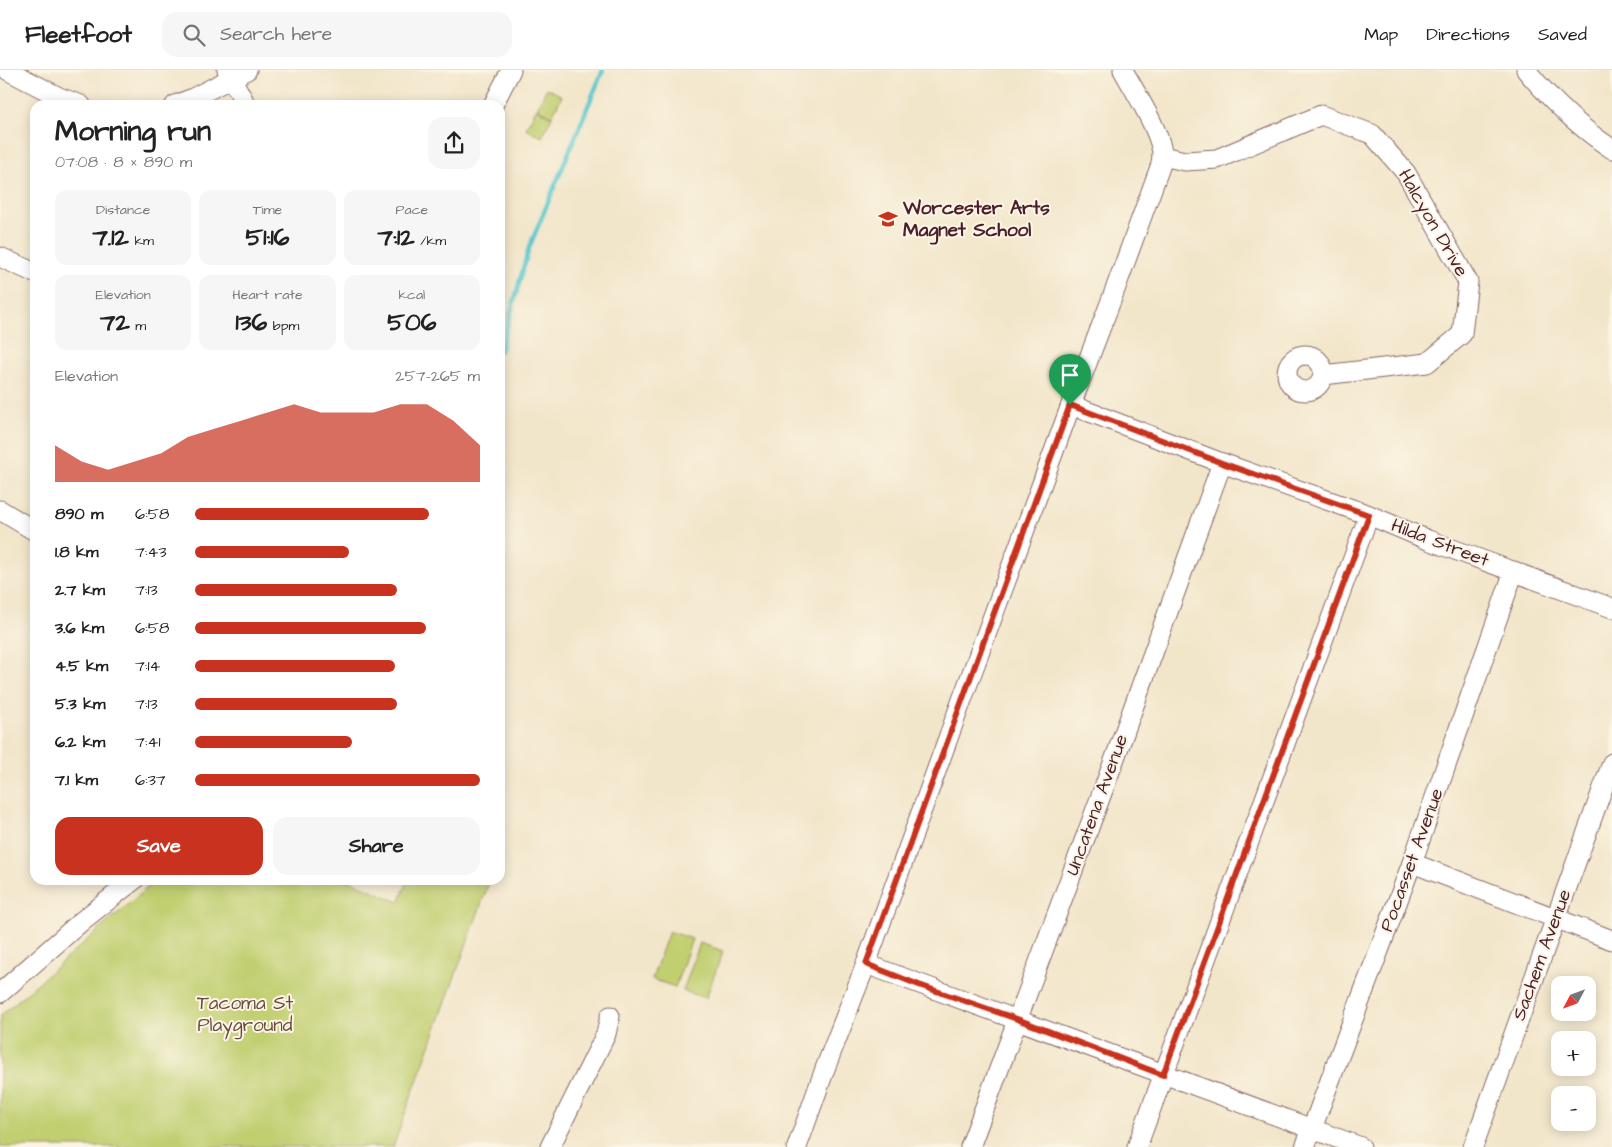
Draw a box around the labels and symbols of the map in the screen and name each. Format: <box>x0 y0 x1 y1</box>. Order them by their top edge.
street label: Halcyon Drive <box>1390 164 1475 282</box>
place label: Worcester Arts Magnet School <box>902 195 1050 245</box>
school or university icon: Worcester Arts Magnet School <box>877 208 899 230</box>
pin <box>1049 354 1091 405</box>
street label: Hilda Street <box>1387 512 1493 574</box>
street label: Uncatena Avenue <box>1059 731 1135 879</box>
street label: Pocasset Avenue <box>1374 784 1450 936</box>
street label: Sachem Avenue <box>1506 886 1578 1024</box>
north arrow <box>1551 976 1596 1021</box>
park label: Tacoma St Playground <box>197 990 293 1040</box>

